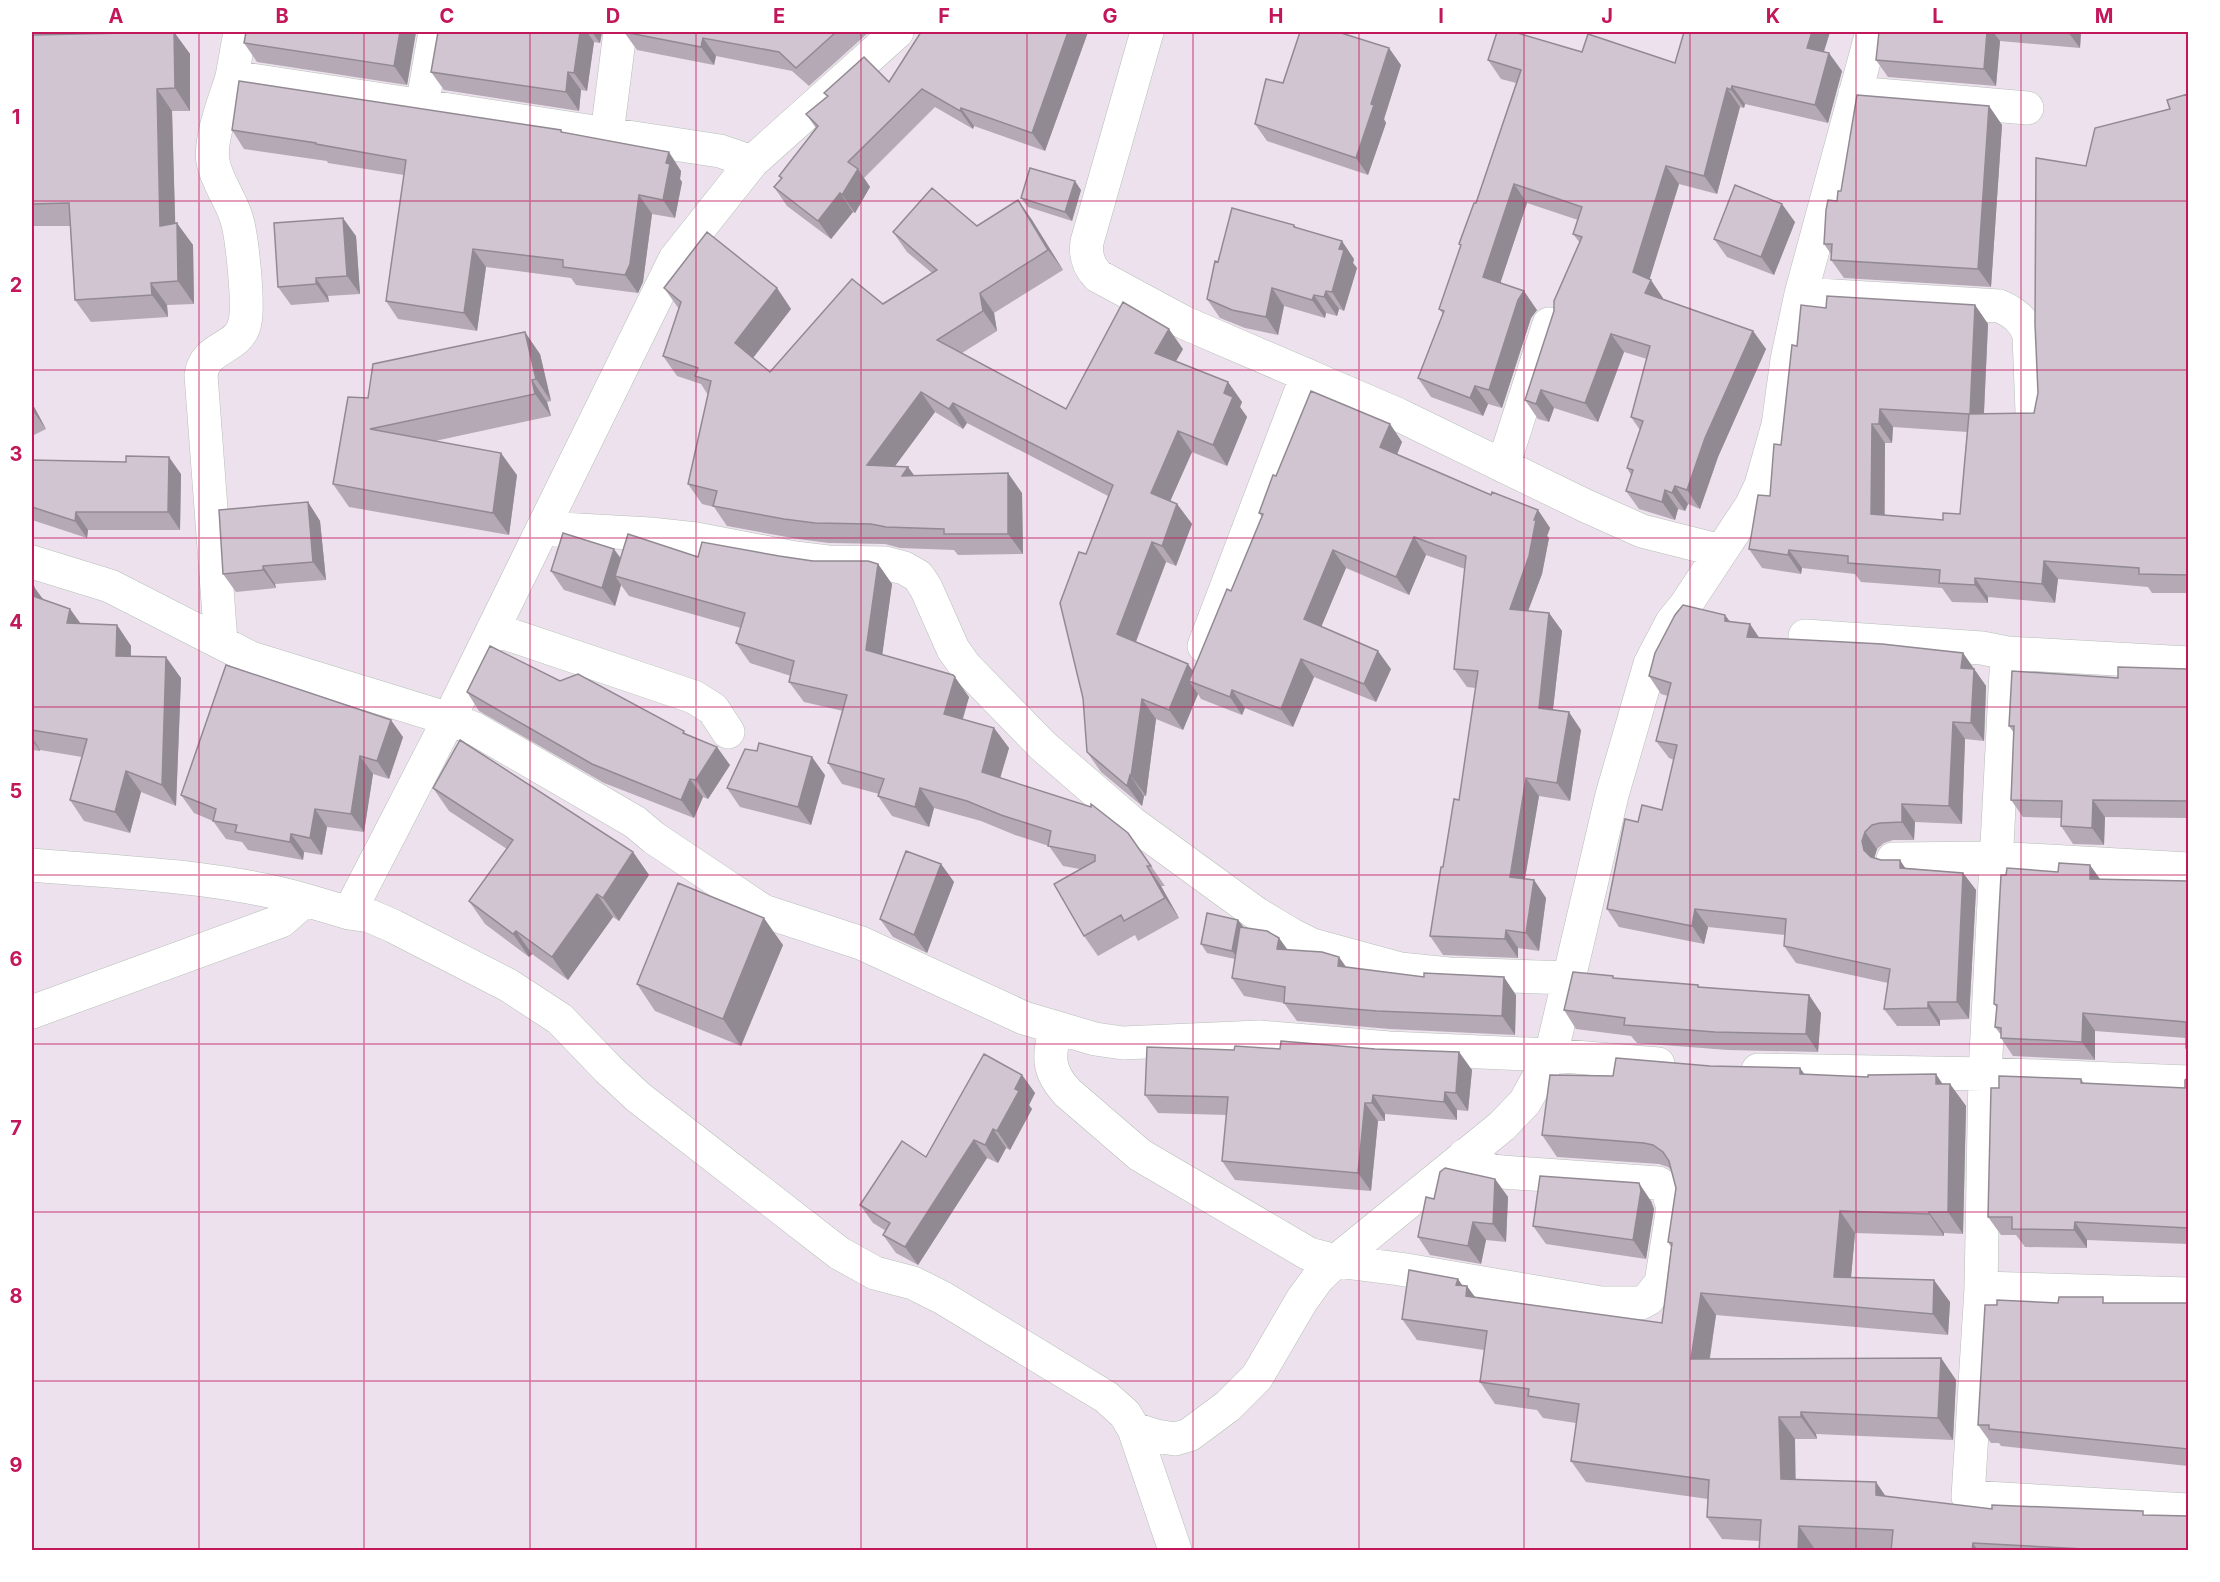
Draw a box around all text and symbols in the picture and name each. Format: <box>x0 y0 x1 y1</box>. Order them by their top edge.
text: A <box>109 4 124 28</box>
text: B <box>275 4 289 28</box>
text: C <box>440 4 454 28</box>
text: D <box>606 4 620 28</box>
text: E <box>773 4 785 28</box>
text: F <box>938 4 950 28</box>
text: G <box>1102 4 1118 28</box>
text: H <box>1269 4 1283 28</box>
text: I <box>1438 4 1444 28</box>
text: J <box>1601 4 1613 28</box>
text: K <box>1766 4 1780 28</box>
text: L <box>1932 4 1944 28</box>
text: M <box>2095 4 2113 28</box>
text: 1 <box>12 105 20 129</box>
text: 2 <box>10 273 22 297</box>
text: 3 <box>10 442 22 466</box>
text: 4 <box>9 610 23 634</box>
text: 5 <box>10 779 22 803</box>
text: 6 <box>10 947 23 971</box>
text: 7 <box>10 1116 22 1140</box>
text: 8 <box>9 1284 23 1308</box>
text: 9 <box>10 1453 23 1477</box>

